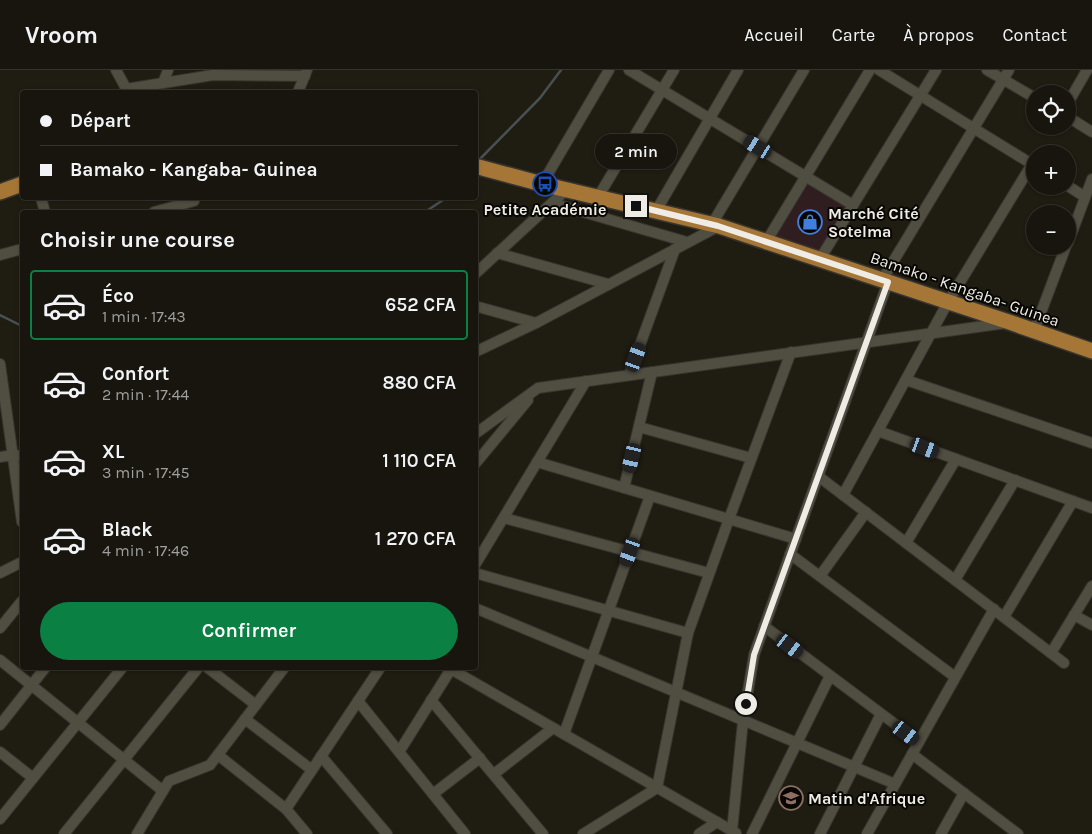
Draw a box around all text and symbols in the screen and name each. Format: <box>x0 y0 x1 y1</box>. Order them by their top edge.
text: Vroom <box>25 21 98 49</box>
text: Accueil <box>744 24 804 46</box>
text: Carte <box>832 24 875 46</box>
text: À propos <box>903 24 975 46</box>
text: Contact <box>1003 24 1067 46</box>
map controls <box>1026 85 1076 255</box>
button: locate <box>1026 85 1076 135</box>
text: Départ <box>70 110 131 132</box>
car <box>741 133 774 161</box>
callout: 2 min <box>595 134 677 168</box>
text: 2 min <box>614 142 658 161</box>
button: + <box>1026 145 1076 195</box>
text: Bamako - Kangaba- Guinea <box>70 159 318 181</box>
bus stop icon: Petite Académie <box>532 171 558 197</box>
route end <box>625 195 647 217</box>
place label: Petite Académie <box>483 200 607 219</box>
place label: Marché Cité Sotelma <box>828 204 919 241</box>
button: − <box>1026 205 1076 255</box>
shop icon: Marché Cité Sotelma <box>797 209 823 235</box>
text: Choisir une course <box>40 227 235 253</box>
street label: Bamako - Kangaba- Guinea <box>868 248 1062 330</box>
icon: car <box>42 283 87 328</box>
text: Éco <box>102 285 134 307</box>
text: 652 CFA <box>385 294 456 316</box>
text: 1 min · 17:43 <box>102 307 186 326</box>
car <box>623 340 648 374</box>
icon: car <box>42 361 87 406</box>
text: Confort <box>102 363 169 385</box>
text: 880 CFA <box>383 372 456 394</box>
text: 2 min · 17:44 <box>102 385 189 404</box>
car <box>908 436 941 460</box>
icon: car <box>42 439 87 484</box>
text: XL <box>102 441 124 463</box>
car <box>621 442 642 474</box>
text: 1 110 CFA <box>382 450 456 472</box>
text: 3 min · 17:45 <box>102 463 190 482</box>
icon: car <box>42 517 87 562</box>
text: Black <box>102 519 153 541</box>
text: 1 270 CFA <box>375 528 456 550</box>
car <box>617 535 642 569</box>
text: 4 min · 17:46 <box>102 541 189 560</box>
button: Confirmer <box>40 602 458 660</box>
car <box>773 631 806 661</box>
route start <box>735 693 757 715</box>
car <box>889 718 922 748</box>
school or university icon: Matin d'Afrique <box>778 785 804 811</box>
place label: Matin d'Afrique <box>808 789 925 808</box>

